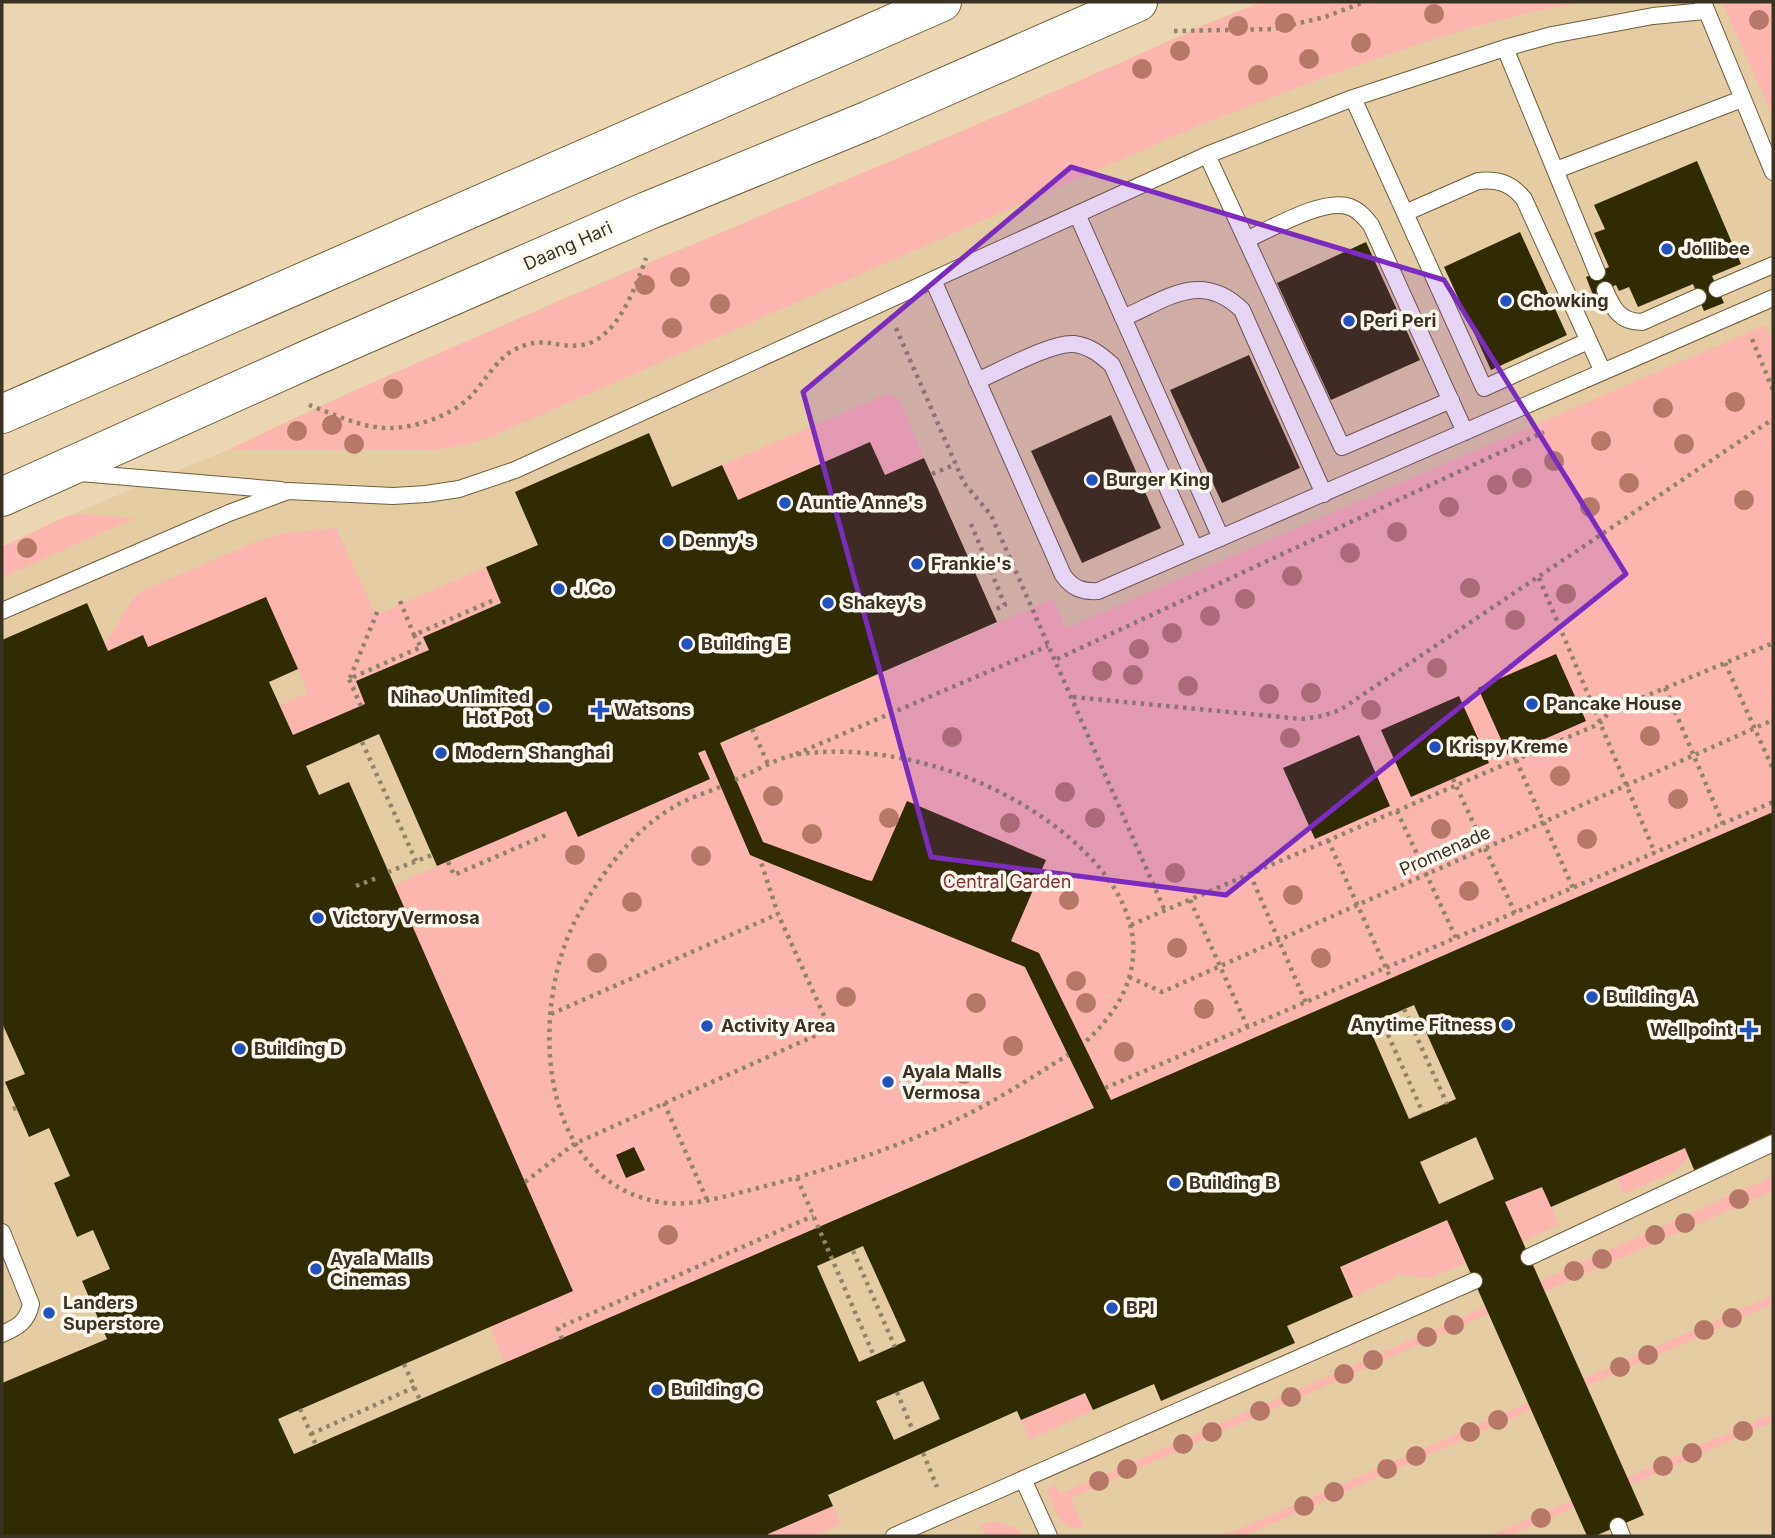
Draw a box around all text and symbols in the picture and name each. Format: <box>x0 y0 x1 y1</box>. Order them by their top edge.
street label: Daang Hari <box>520 217 615 274</box>
place label: Jollibee <box>1681 238 1750 259</box>
marker: Jollibee <box>1659 241 1675 257</box>
place label: Chowking <box>1520 290 1609 311</box>
marker: Chowking <box>1498 293 1514 309</box>
place label: Peri Peri <box>1363 310 1436 331</box>
marker: Peri Peri <box>1341 313 1357 329</box>
place label: Burger King <box>1106 469 1210 490</box>
marker: Burger King <box>1084 472 1100 488</box>
place label: Auntie Anne's <box>799 492 924 513</box>
marker: Auntie Anne's <box>777 495 793 511</box>
place label: Denny's <box>682 530 755 551</box>
marker: Denny's <box>660 533 676 549</box>
place label: Frankie's <box>931 553 1012 574</box>
marker: Frankie's <box>909 556 925 572</box>
place label: J.Co <box>573 578 613 599</box>
marker: J.Co <box>551 581 567 597</box>
place label: Shakey's <box>842 592 923 613</box>
marker: Shakey's <box>820 595 836 611</box>
place label: Building E <box>701 633 788 654</box>
marker: Building E <box>679 636 695 652</box>
place label: Nihao Unlimited Hot Pot <box>391 686 530 728</box>
place label: Pancake House <box>1546 693 1682 714</box>
marker: Pancake House <box>1524 696 1540 712</box>
marker: Nihao Unlimited Hot Pot <box>536 699 552 715</box>
place label: Watsons <box>614 699 691 720</box>
marker: Watsons <box>592 702 608 718</box>
place label: Krispy Kreme <box>1449 736 1568 757</box>
marker: Krispy Kreme <box>1427 739 1443 755</box>
place label: Modern Shanghai <box>455 742 610 763</box>
marker: Modern Shanghai <box>433 745 449 761</box>
street label: Promenade <box>1396 821 1494 880</box>
park label: Central Garden <box>943 871 1071 892</box>
place label: Victory Vermosa <box>332 907 480 928</box>
marker: Victory Vermosa <box>310 910 326 926</box>
place label: Building A <box>1606 986 1695 1007</box>
marker: Building A <box>1584 989 1600 1005</box>
place label: Anytime Fitness <box>1351 1014 1493 1035</box>
place label: Activity Area <box>721 1015 836 1036</box>
marker: Anytime Fitness <box>1499 1017 1515 1033</box>
marker: Activity Area <box>699 1018 715 1034</box>
place label: Wellpoint <box>1650 1019 1733 1040</box>
marker: Wellpoint <box>1739 1020 1759 1040</box>
place label: Building D <box>254 1038 343 1059</box>
marker: Building D <box>232 1041 248 1057</box>
place label: Ayala Malls Vermosa <box>902 1061 1002 1103</box>
marker: Ayala Malls Vermosa <box>880 1074 896 1090</box>
place label: Building B <box>1189 1172 1277 1193</box>
marker: Building B <box>1167 1175 1183 1191</box>
place label: Ayala Malls Cinemas <box>330 1248 430 1290</box>
marker: Ayala Malls Cinemas <box>308 1261 324 1277</box>
place label: Landers Superstore <box>63 1292 161 1334</box>
place label: BPI <box>1126 1297 1155 1318</box>
marker: BPI <box>1104 1300 1120 1316</box>
marker: Landers Superstore <box>41 1305 57 1321</box>
place label: Building C <box>671 1379 760 1400</box>
marker: Building C <box>649 1382 665 1398</box>

